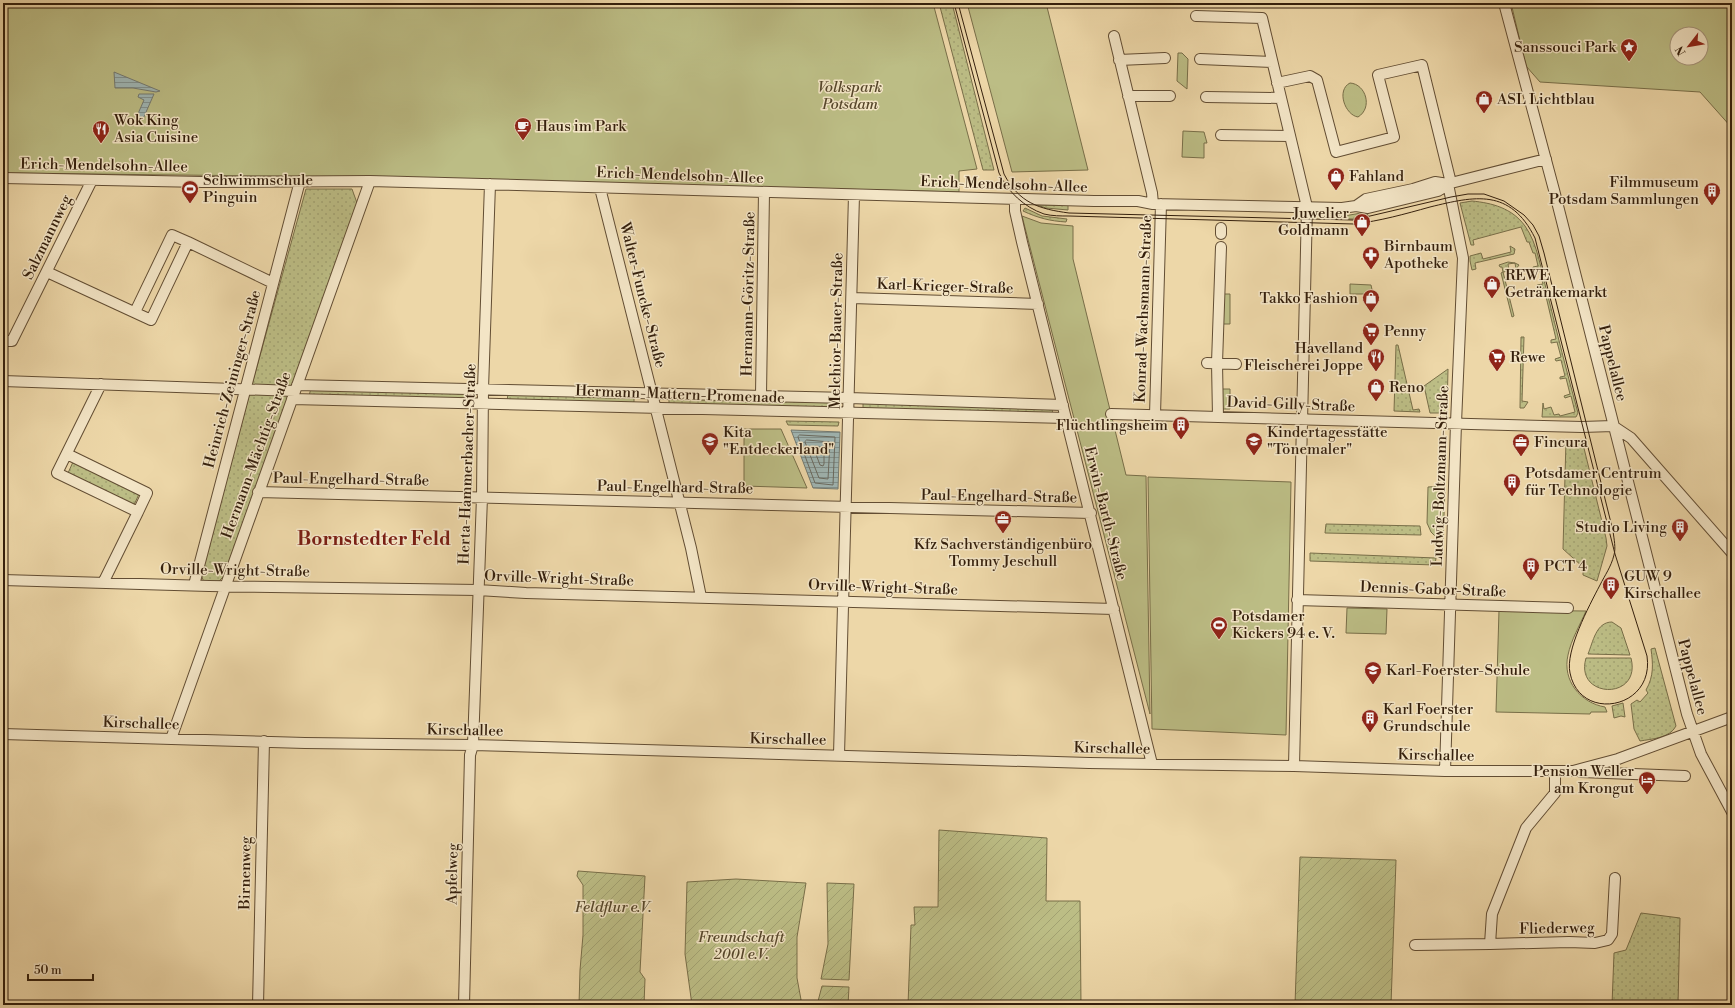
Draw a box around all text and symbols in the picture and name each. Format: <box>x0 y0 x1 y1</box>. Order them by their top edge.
north arrow <box>1669 26 1709 66</box>
place icon: Sanssouci Park <box>1619 37 1639 62</box>
place label: Sanssouci Park <box>1514 38 1617 57</box>
text: N <box>1673 43 1690 58</box>
park label: Volkspark Potsdam <box>818 78 882 114</box>
shop icon: ASL Lichtblau <box>1474 89 1494 114</box>
place label: ASL Lichtblau <box>1496 90 1595 109</box>
place label: Wok King Asia Cuisine <box>113 111 198 147</box>
cafe icon: Haus im Park <box>513 116 533 141</box>
place label: Haus im Park <box>536 117 627 136</box>
restaurant icon: Wok King Asia Cuisine <box>91 119 111 144</box>
street label: Erich-Mendelsohn-Allee <box>20 155 188 176</box>
street label: Erich-Mendelsohn-Allee <box>596 163 764 188</box>
shop icon: Fahland <box>1326 166 1346 191</box>
place label: Fahland <box>1349 167 1404 186</box>
place label: Schwimmschule Pinguin <box>203 171 313 207</box>
street label: Erich-Mendelsohn-Allee <box>920 172 1088 197</box>
place label: Filmmuseum Potsdam Sammlungen <box>1549 173 1699 209</box>
sports icon: Schwimmschule Pinguin <box>180 179 200 204</box>
building icon: Filmmuseum Potsdam Sammlungen <box>1702 181 1722 206</box>
street label: Salzmannweg <box>19 191 76 283</box>
place label: Juwelier Goldmann <box>1278 204 1350 240</box>
street label: Hermann-Göritz-Straße <box>738 211 759 377</box>
shop icon: Juwelier Goldmann <box>1352 212 1372 237</box>
street label: Konrad-Wachsmann-Straße <box>1131 215 1156 403</box>
street label: Walter-Funcke-Straße <box>615 219 670 370</box>
place label: Birnbaum Apotheke <box>1383 237 1453 273</box>
pharmacy icon: Birnbaum Apotheke <box>1361 245 1381 270</box>
street label: Melchior-Bauer-Straße <box>826 252 847 410</box>
place label: REWE Getränkemarkt <box>1505 266 1608 302</box>
shop icon: REWE Getränkemarkt <box>1482 274 1502 299</box>
street label: Karl-Krieger-Straße <box>876 275 1014 298</box>
street label: Heinrich-Zeininger-Straße <box>200 288 265 470</box>
shop icon: Takko Fashion <box>1361 288 1381 313</box>
place label: Takko Fashion <box>1259 289 1358 308</box>
supermarket icon: Penny <box>1361 321 1381 346</box>
place label: Penny <box>1384 322 1427 341</box>
street label: Pappelallee <box>1594 323 1631 403</box>
place label: Havelland Fleischerei Joppe <box>1244 339 1363 375</box>
restaurant icon: Havelland Fleischerei Joppe <box>1366 347 1386 372</box>
supermarket icon: Rewe <box>1487 347 1507 372</box>
place label: Rewe <box>1510 348 1546 367</box>
street label: Herta-Hammerbacher-Straße <box>454 363 481 565</box>
street label: Hermann-Mächtig-Straße <box>217 369 296 541</box>
shop icon: Reno <box>1366 377 1386 402</box>
place label: Reno <box>1389 378 1424 397</box>
street label: Hermann-Mattern-Promenade <box>575 381 785 408</box>
street label: Ludwig-Boltzmann-Straße <box>1428 385 1453 567</box>
street label: David-Gilly-Straße <box>1226 393 1356 416</box>
building icon: Flüchtlingsheim <box>1171 415 1191 440</box>
place label: Flüchtlingsheim <box>1056 416 1168 435</box>
place label: Kita "Entdeckerland" <box>723 423 834 459</box>
place label: Kindertagesstätte "Tönemaler" <box>1267 423 1388 459</box>
school or university icon: Kita "Entdeckerland" <box>700 431 720 456</box>
school or university icon: Kindertagesstätte "Tönemaler" <box>1244 431 1264 456</box>
office icon: Fincura <box>1511 432 1531 457</box>
place label: Fincura <box>1534 433 1588 452</box>
street label: Erwin-Barth-Straße <box>1080 444 1131 582</box>
place label: Potsdamer Centrum für Technologie <box>1525 464 1662 500</box>
street label: Paul-Engelhard-Straße <box>273 469 429 490</box>
building icon: Potsdamer Centrum für Technologie <box>1502 472 1522 497</box>
street label: Paul-Engelhard-Straße <box>597 477 753 498</box>
street label: Paul-Engelhard-Straße <box>921 486 1077 507</box>
office icon: Kfz Sachverständigenbüro Tommy Jeschull <box>993 509 1013 534</box>
building icon: Studio Living <box>1670 517 1690 542</box>
place label: Studio Living <box>1576 518 1667 537</box>
district label: Bornstedter Feld <box>297 527 451 551</box>
place label: Kfz Sachverständigenbüro Tommy Jeschull <box>914 535 1092 571</box>
building icon: PCT 4 <box>1521 556 1541 581</box>
place label: PCT 4 <box>1544 557 1587 576</box>
street label: Orville-Wright-Straße <box>160 560 310 581</box>
street label: Orville-Wright-Straße <box>484 566 634 591</box>
place label: GUW 9 Kirschallee <box>1624 567 1701 603</box>
street label: Orville-Wright-Straße <box>808 575 958 600</box>
building icon: GUW 9 Kirschallee <box>1601 575 1621 600</box>
street label: Dennis-Gabor-Straße <box>1360 577 1506 602</box>
place label: Potsdamer Kickers 94 e. V. <box>1232 607 1335 643</box>
sports icon: Potsdamer Kickers 94 e. V. <box>1209 615 1229 640</box>
street label: Pappelallee <box>1673 637 1712 717</box>
school or university icon: Karl-Foerster-Schule <box>1363 660 1383 685</box>
place label: Karl-Foerster-Schule <box>1386 661 1530 680</box>
place label: Karl Foerster Grundschule <box>1383 700 1474 736</box>
building icon: Karl Foerster Grundschule <box>1360 708 1380 733</box>
street label: Kirschallee <box>102 713 180 734</box>
street label: Kirschallee <box>426 720 504 741</box>
street label: Kirschallee <box>749 729 827 750</box>
street label: Kirschallee <box>1073 738 1151 759</box>
street label: Kirschallee <box>1397 745 1475 766</box>
place label: Pension Weller am Krongut <box>1533 762 1635 798</box>
hotel icon: Pension Weller am Krongut <box>1637 770 1657 795</box>
street label: Birnenweg <box>235 836 256 911</box>
street label: Apfelweg <box>442 843 463 906</box>
park label: Feldflur e.V. <box>575 898 652 917</box>
street label: Fliederweg <box>1519 918 1595 939</box>
park label: Freundschaft 2001 e.V. <box>698 928 785 964</box>
scale bar <box>28 956 93 982</box>
text: 50 m <box>34 963 62 978</box>

